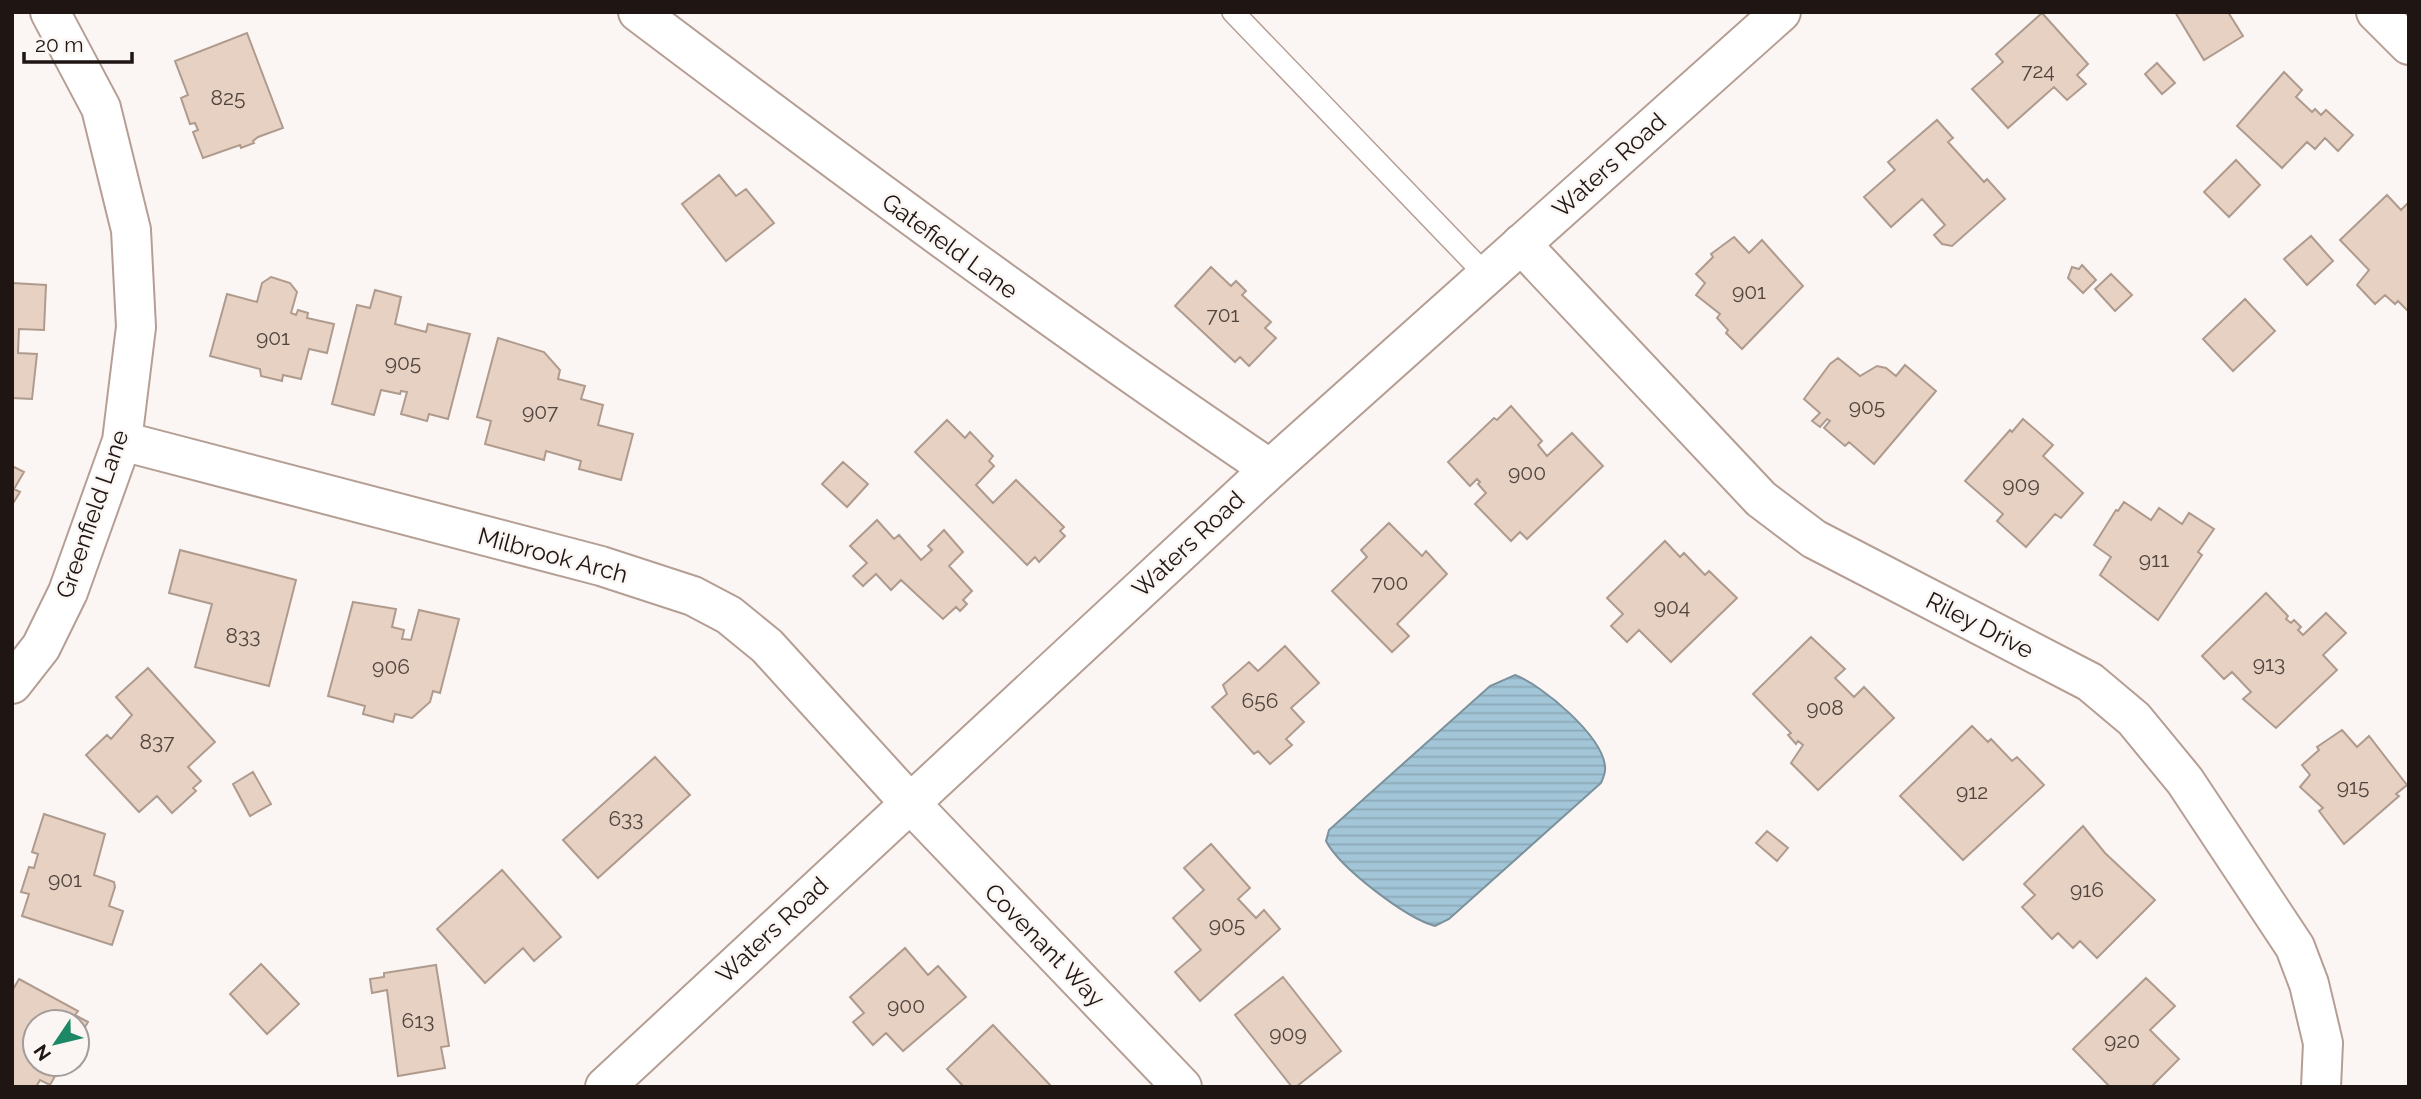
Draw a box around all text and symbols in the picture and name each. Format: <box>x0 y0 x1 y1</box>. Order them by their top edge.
scale bar <box>24 21 133 65</box>
text: 20 m <box>35 32 83 57</box>
house number: 724 <box>2021 58 2055 83</box>
house number: 825 <box>211 85 245 110</box>
street label: Waters Road <box>1546 107 1672 223</box>
street label: Gatefield Lane <box>876 187 1024 305</box>
house number: 901 <box>1732 279 1766 304</box>
house number: 701 <box>1207 302 1240 327</box>
house number: 901 <box>256 325 290 350</box>
house number: 905 <box>385 350 421 375</box>
house number: 905 <box>1849 394 1885 419</box>
house number: 907 <box>522 399 559 424</box>
street label: Greenfield Lane <box>50 426 134 602</box>
house number: 900 <box>1508 460 1546 485</box>
house number: 909 <box>2002 472 2040 497</box>
street label: Waters Road <box>1126 485 1250 603</box>
street label: Milbrook Arch <box>475 521 631 589</box>
house number: 911 <box>2139 547 2169 572</box>
house number: 700 <box>1372 570 1408 595</box>
street label: Riley Drive <box>1921 586 2039 664</box>
house number: 904 <box>1654 594 1690 619</box>
house number: 833 <box>226 623 260 648</box>
house number: 913 <box>2253 651 2285 676</box>
house number: 906 <box>372 654 410 679</box>
house number: 656 <box>1242 688 1278 713</box>
house number: 908 <box>1806 695 1844 720</box>
house number: 837 <box>140 729 175 754</box>
house number: 915 <box>2337 774 2369 799</box>
house number: 912 <box>1956 779 1988 804</box>
house number: 633 <box>608 806 644 831</box>
house number: 901 <box>48 867 82 892</box>
street label: Waters Road <box>710 871 834 989</box>
street label: Covenant Way <box>979 877 1111 1013</box>
house number: 916 <box>2070 877 2104 902</box>
house number: 905 <box>1209 912 1245 937</box>
house number: 900 <box>887 993 925 1018</box>
north arrow <box>21 1008 91 1078</box>
house number: 613 <box>402 1008 434 1033</box>
house number: 909 <box>1269 1021 1307 1046</box>
house number: 920 <box>2104 1028 2140 1053</box>
text: N <box>29 1041 55 1065</box>

